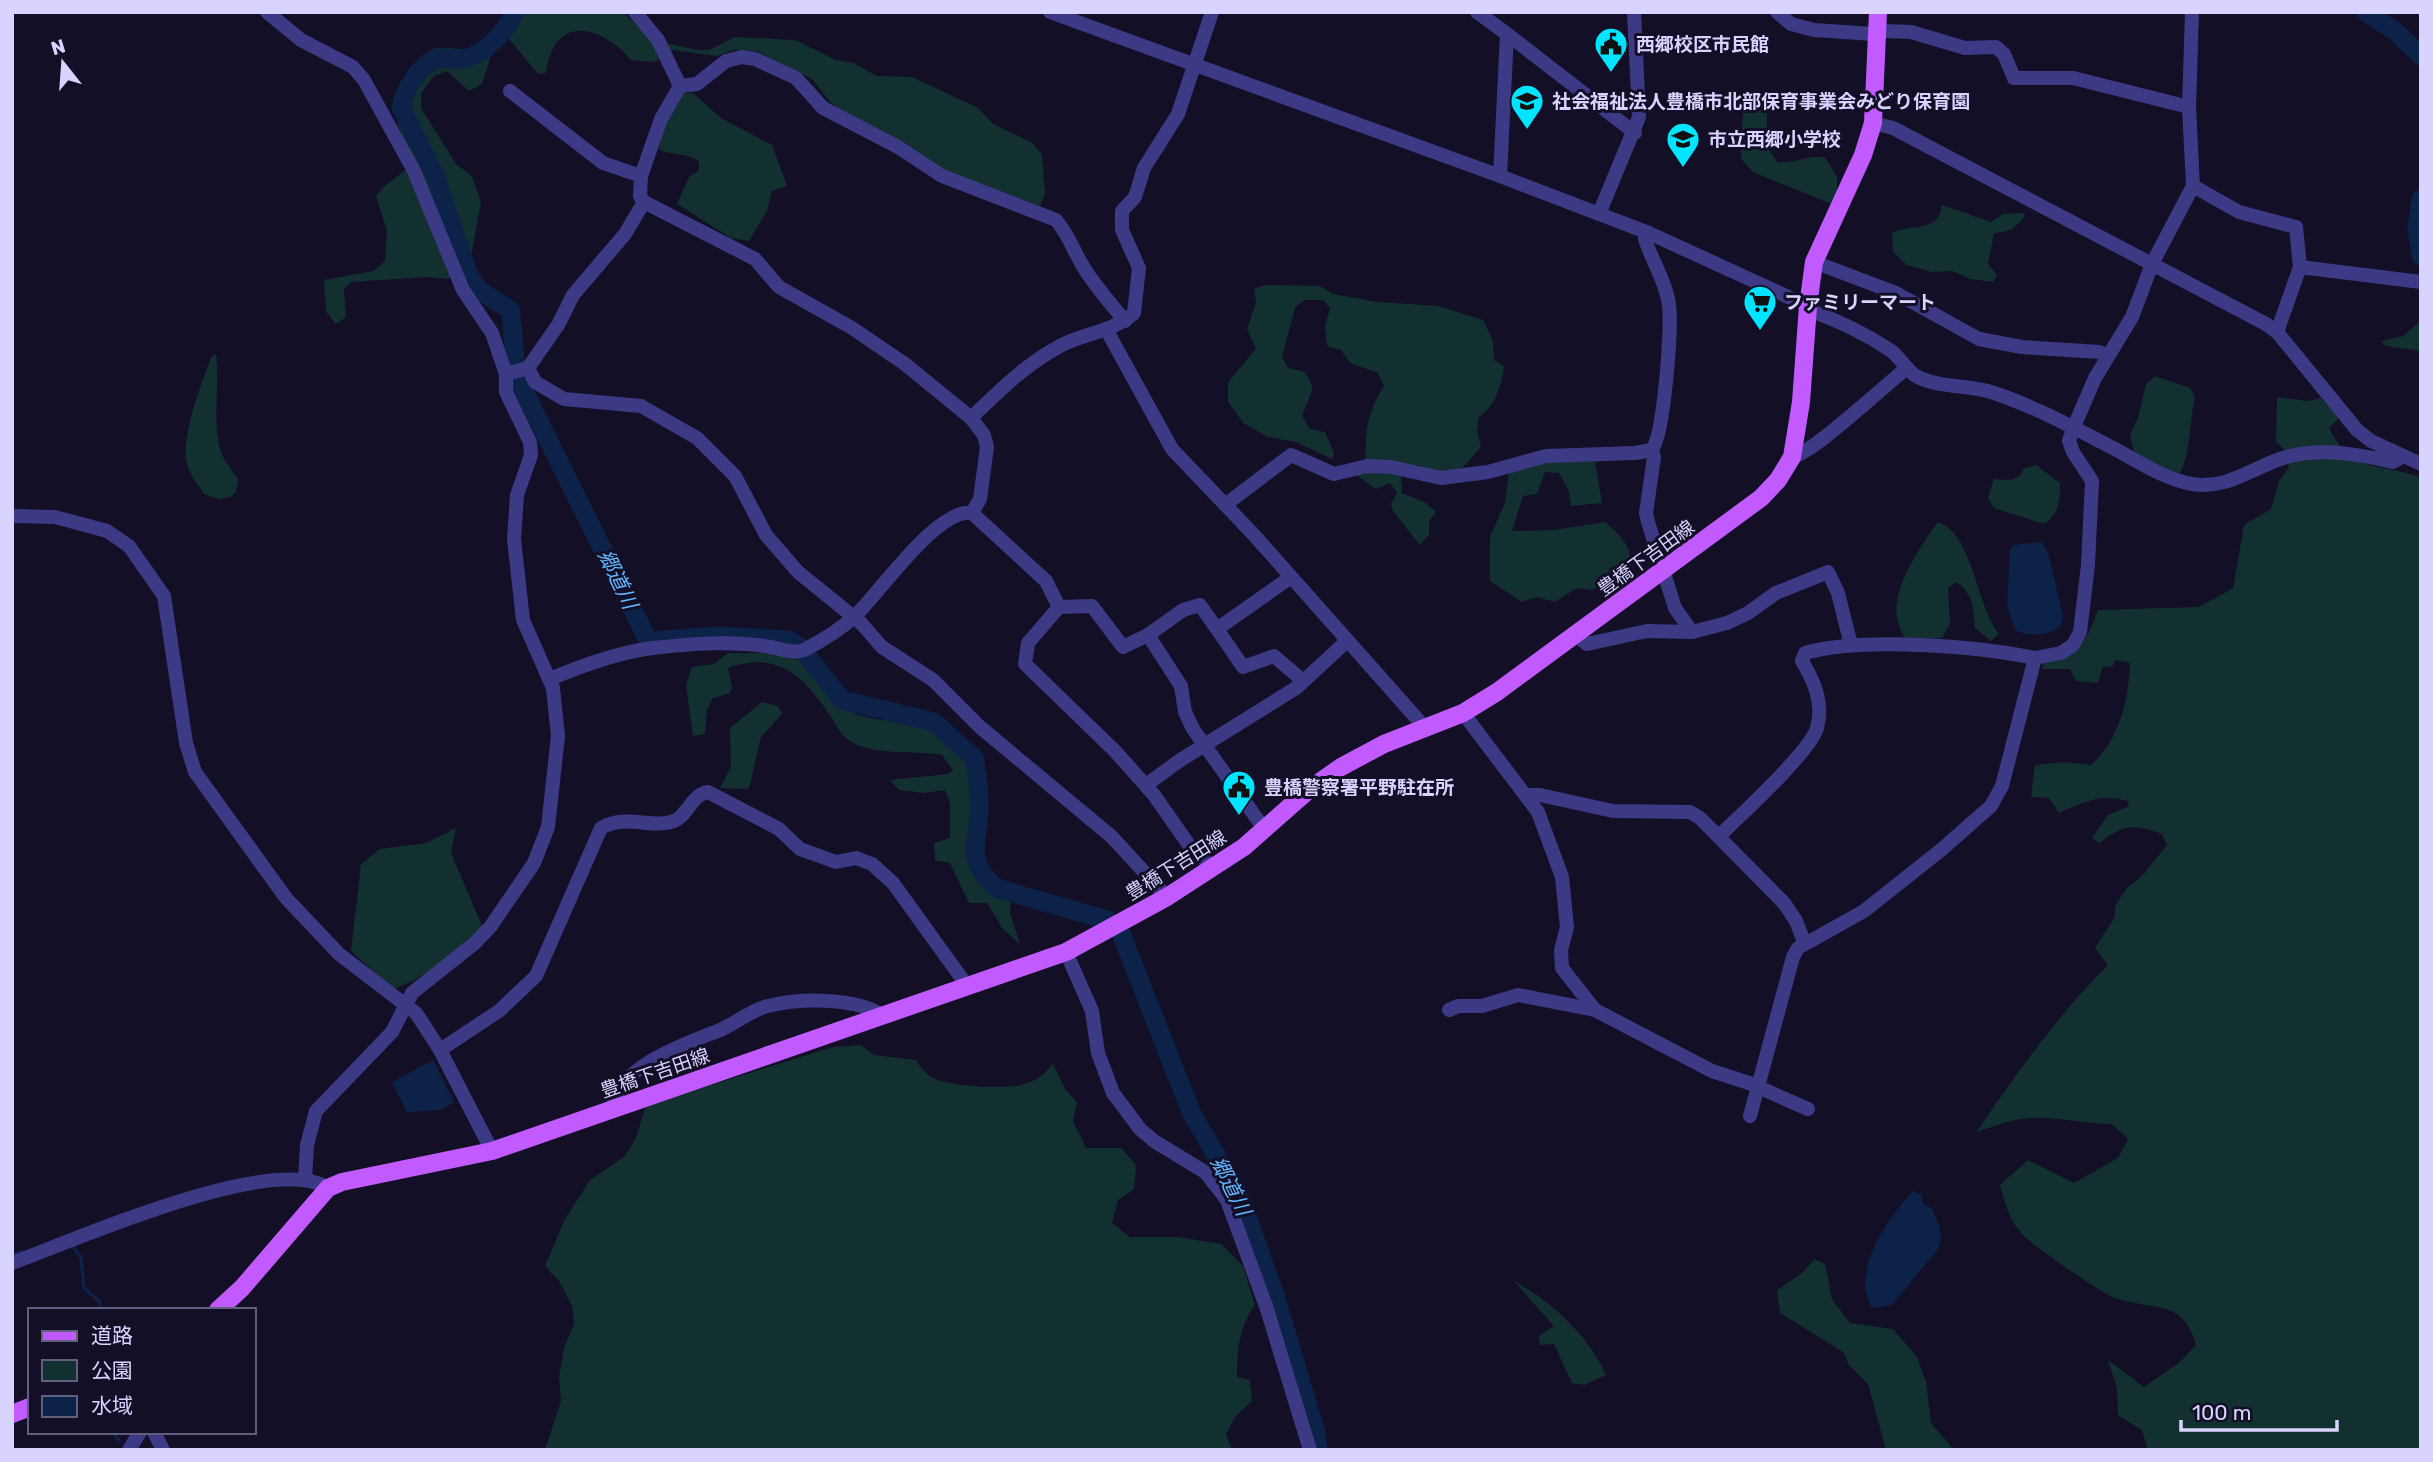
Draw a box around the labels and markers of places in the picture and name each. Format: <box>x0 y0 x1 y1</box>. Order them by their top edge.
public building icon: 西郷校区市民館 <box>1592 25 1630 74</box>
place label: 西郷校区市民館 <box>1636 33 1769 56</box>
school or university icon: 社会福祉法人豊橋市北部保育事業会みどり保育園 <box>1508 82 1546 131</box>
place label: 社会福祉法人豊橋市北部保育事業会みどり保育園 <box>1552 90 1970 113</box>
school or university icon: 市立西郷小学校 <box>1664 120 1702 169</box>
place label: 市立西郷小学校 <box>1708 128 1841 151</box>
supermarket icon: ファミリーマート <box>1741 283 1779 332</box>
place label: ファミリーマート <box>1784 291 1936 314</box>
public building icon: 豊橋警察署平野駐在所 <box>1220 768 1258 817</box>
place label: 豊橋警察署平野駐在所 <box>1264 776 1454 799</box>

